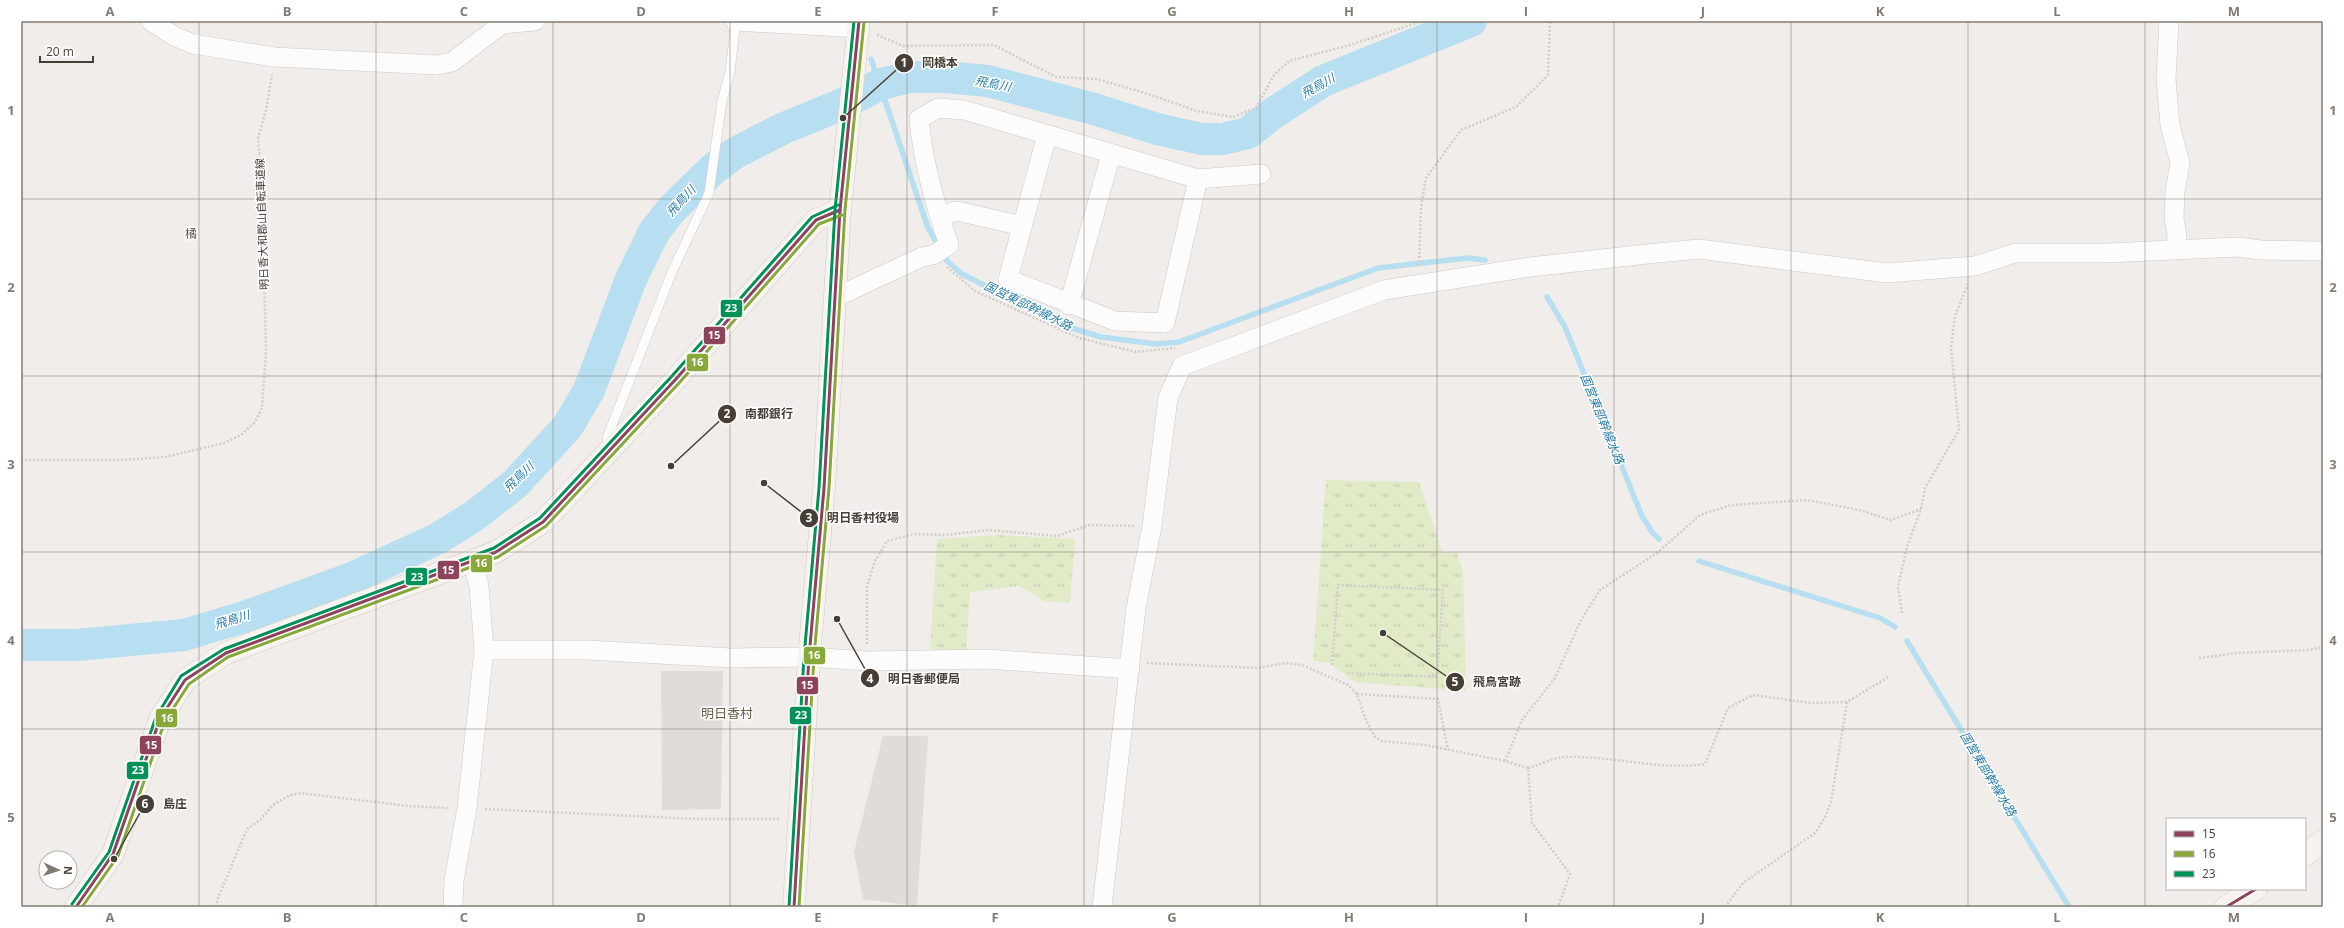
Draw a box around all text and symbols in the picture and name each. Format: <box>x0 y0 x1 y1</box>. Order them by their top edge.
text: A <box>106 2 115 20</box>
text: B <box>283 2 292 20</box>
text: C <box>460 2 468 20</box>
text: D <box>636 2 646 20</box>
text: E <box>814 2 822 20</box>
text: F <box>991 2 999 20</box>
text: G <box>1167 2 1177 20</box>
text: H <box>1344 2 1354 20</box>
text: I <box>1524 2 1528 20</box>
text: J <box>1700 2 1705 20</box>
text: K <box>1876 2 1885 20</box>
text: L <box>2053 2 2061 20</box>
text: M <box>2228 2 2240 20</box>
scale bar <box>40 38 93 64</box>
text: 20 m <box>46 43 74 60</box>
callout: 岡橋本 <box>894 51 966 75</box>
text: 1 <box>901 54 907 71</box>
text: 岡橋本 <box>922 54 958 71</box>
water label: 飛鳥川 <box>1298 68 1339 102</box>
water label: 飛鳥川 <box>974 72 1014 96</box>
text: 1 <box>7 101 15 119</box>
text: 1 <box>2329 101 2337 119</box>
street label: 明日香大和郡山自転車道線 <box>252 158 271 290</box>
water label: 飛鳥川 <box>662 180 700 220</box>
district label: 橘 <box>185 225 197 242</box>
water label: 国営東部幹線水路 <box>981 277 1076 335</box>
text: 2 <box>7 278 15 296</box>
text: 2 <box>2329 278 2337 296</box>
line badge: 23 <box>720 299 743 318</box>
text: 23 <box>725 300 737 315</box>
line badge: 15 <box>703 326 726 345</box>
text: 15 <box>708 327 720 342</box>
line badge: 16 <box>686 353 709 372</box>
text: 16 <box>691 354 703 369</box>
water label: 国営東部幹線水路 <box>1577 371 1629 467</box>
callout: 南都銀行 <box>717 402 801 426</box>
text: 2 <box>724 405 731 422</box>
text: 南都銀行 <box>745 405 793 422</box>
text: 3 <box>7 455 15 473</box>
text: 3 <box>2329 455 2337 473</box>
water label: 飛鳥川 <box>500 457 539 495</box>
callout: 明日香村役場 <box>799 506 907 530</box>
text: 3 <box>806 509 813 526</box>
text: 明日香村役場 <box>827 509 899 526</box>
line badge: 16 <box>470 554 493 573</box>
text: 16 <box>475 555 487 570</box>
line badge: 15 <box>437 560 460 580</box>
text: 15 <box>442 562 454 577</box>
line badge: 23 <box>405 567 428 586</box>
text: 23 <box>411 569 423 584</box>
water label: 飛鳥川 <box>212 606 253 633</box>
text: 4 <box>7 631 15 649</box>
text: 4 <box>2329 631 2337 649</box>
line badge: 16 <box>803 646 826 665</box>
text: 16 <box>808 647 820 662</box>
callout: 明日香郵便局 <box>860 666 968 690</box>
text: 4 <box>867 670 874 687</box>
text: 明日香郵便局 <box>888 670 960 687</box>
callout: 飛鳥宮跡 <box>1445 670 1529 694</box>
text: 5 <box>1452 673 1459 690</box>
text: 飛鳥宮跡 <box>1473 673 1521 690</box>
line badge: 15 <box>796 676 819 695</box>
text: 15 <box>801 677 813 692</box>
district label: 明日香村 <box>701 704 753 722</box>
line badge: 23 <box>789 706 812 725</box>
text: 23 <box>795 707 807 722</box>
line badge: 16 <box>155 708 178 728</box>
text: 16 <box>161 710 173 725</box>
water label: 国営東部幹線水路 <box>1956 728 2021 820</box>
line badge: 15 <box>139 735 162 755</box>
text: 15 <box>145 737 157 752</box>
line badge: 23 <box>126 761 149 780</box>
text: 23 <box>132 762 144 777</box>
callout: 島庄 <box>135 792 195 816</box>
text: 6 <box>142 795 149 812</box>
text: 島庄 <box>163 795 187 812</box>
text: 5 <box>7 808 15 826</box>
text: 5 <box>2329 808 2337 826</box>
legend <box>2166 818 2306 890</box>
text: 15 <box>2202 825 2216 842</box>
text: 16 <box>2202 845 2216 862</box>
north arrow <box>38 850 78 890</box>
text: 23 <box>2202 865 2216 882</box>
text: N <box>61 866 76 875</box>
text: A <box>106 908 115 926</box>
text: B <box>283 908 292 926</box>
text: C <box>460 908 468 926</box>
text: D <box>636 908 646 926</box>
text: E <box>814 908 822 926</box>
text: F <box>991 908 999 926</box>
text: G <box>1167 908 1177 926</box>
text: H <box>1344 908 1354 926</box>
text: I <box>1524 908 1528 926</box>
text: J <box>1700 908 1705 926</box>
text: K <box>1876 908 1885 926</box>
text: L <box>2053 908 2061 926</box>
text: M <box>2228 908 2240 926</box>

